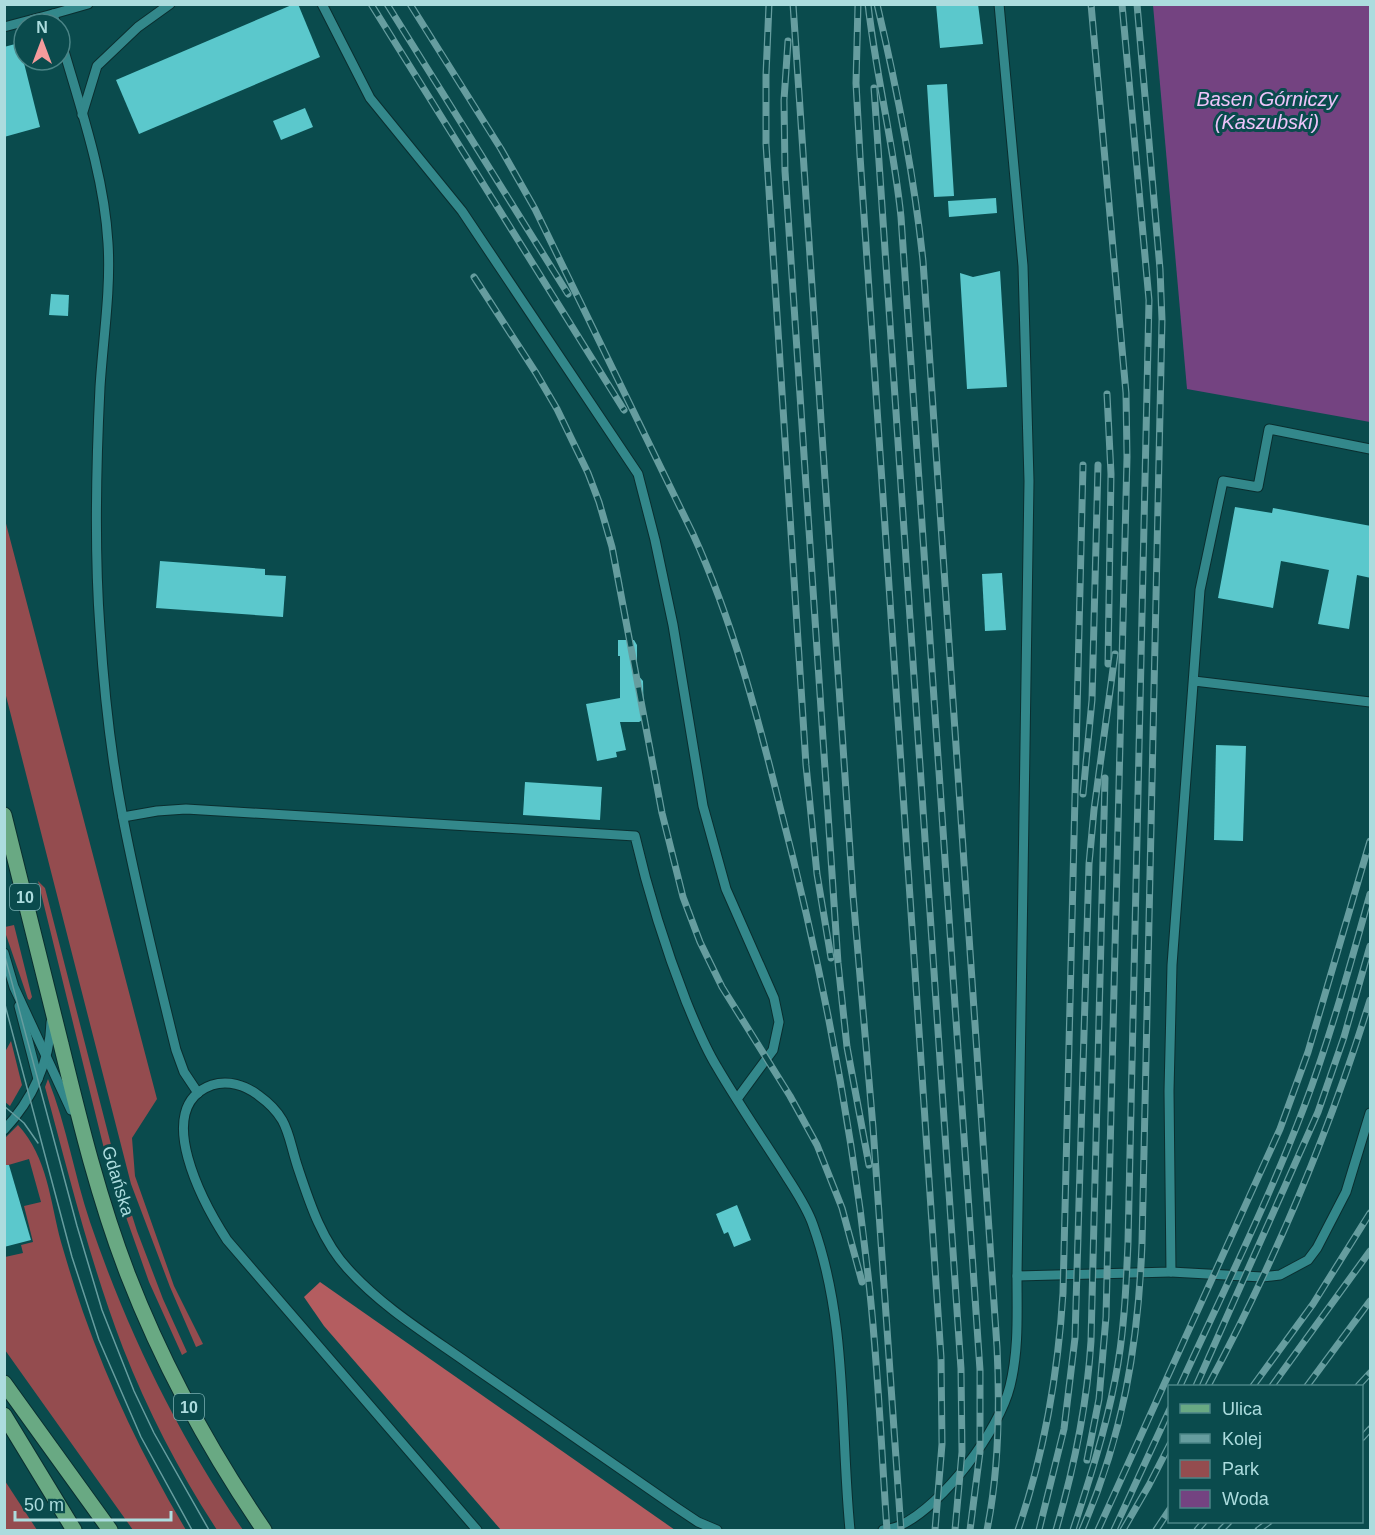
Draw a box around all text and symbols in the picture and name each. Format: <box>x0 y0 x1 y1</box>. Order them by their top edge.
north arrow <box>12 12 72 72</box>
text: N <box>36 19 48 36</box>
water label: Basen Górniczy (Kaszubski) <box>1196 88 1339 133</box>
road number: 10 <box>10 884 40 910</box>
street label: Gdańska <box>98 1144 138 1219</box>
legend <box>1168 1385 1363 1523</box>
road number: 10 <box>174 1394 204 1420</box>
text: Ulica <box>1222 1399 1263 1419</box>
text: Kolej <box>1222 1429 1262 1449</box>
text: Park <box>1222 1459 1260 1479</box>
scale bar <box>15 1484 171 1522</box>
text: Woda <box>1222 1489 1270 1509</box>
text: 50 m <box>24 1495 64 1515</box>

